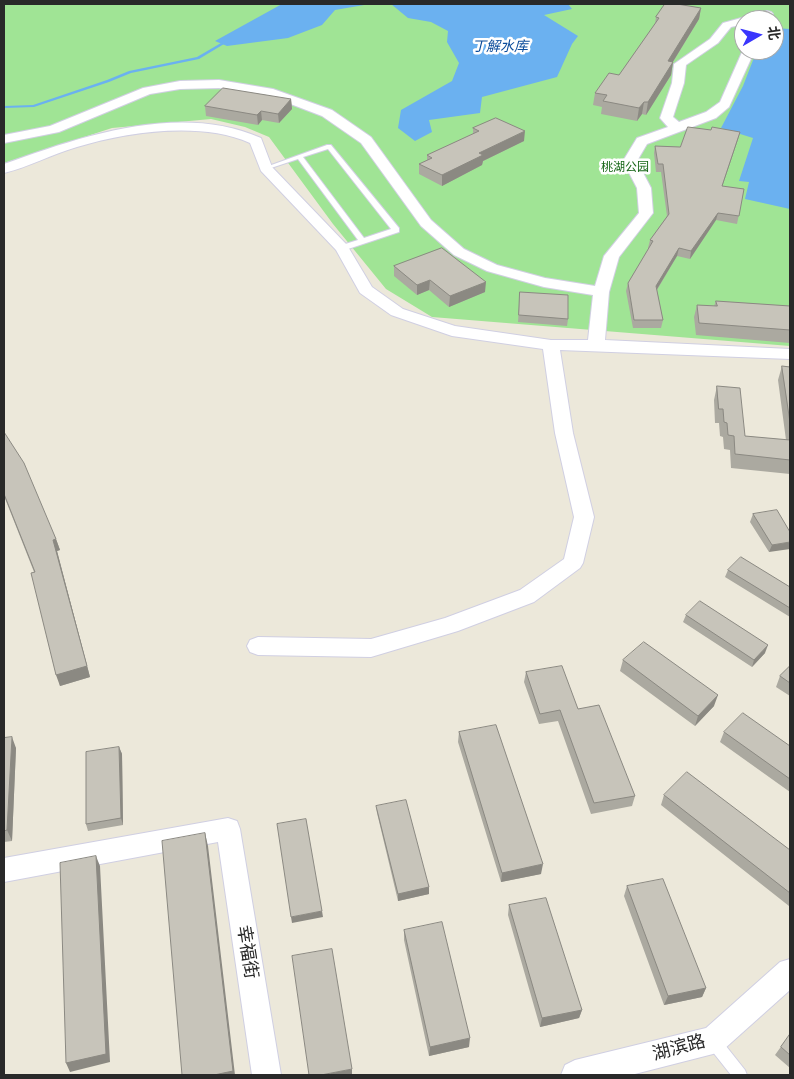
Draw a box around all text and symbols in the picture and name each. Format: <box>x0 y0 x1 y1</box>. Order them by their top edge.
north arrow <box>734 10 784 60</box>
text: 北 <box>764 25 783 41</box>
water label: 丁解水库 <box>472 39 528 55</box>
park label: 桃湖公园 <box>601 161 649 175</box>
street label: 幸福街 <box>232 924 262 980</box>
street label: 湖滨路 <box>650 1031 708 1065</box>

